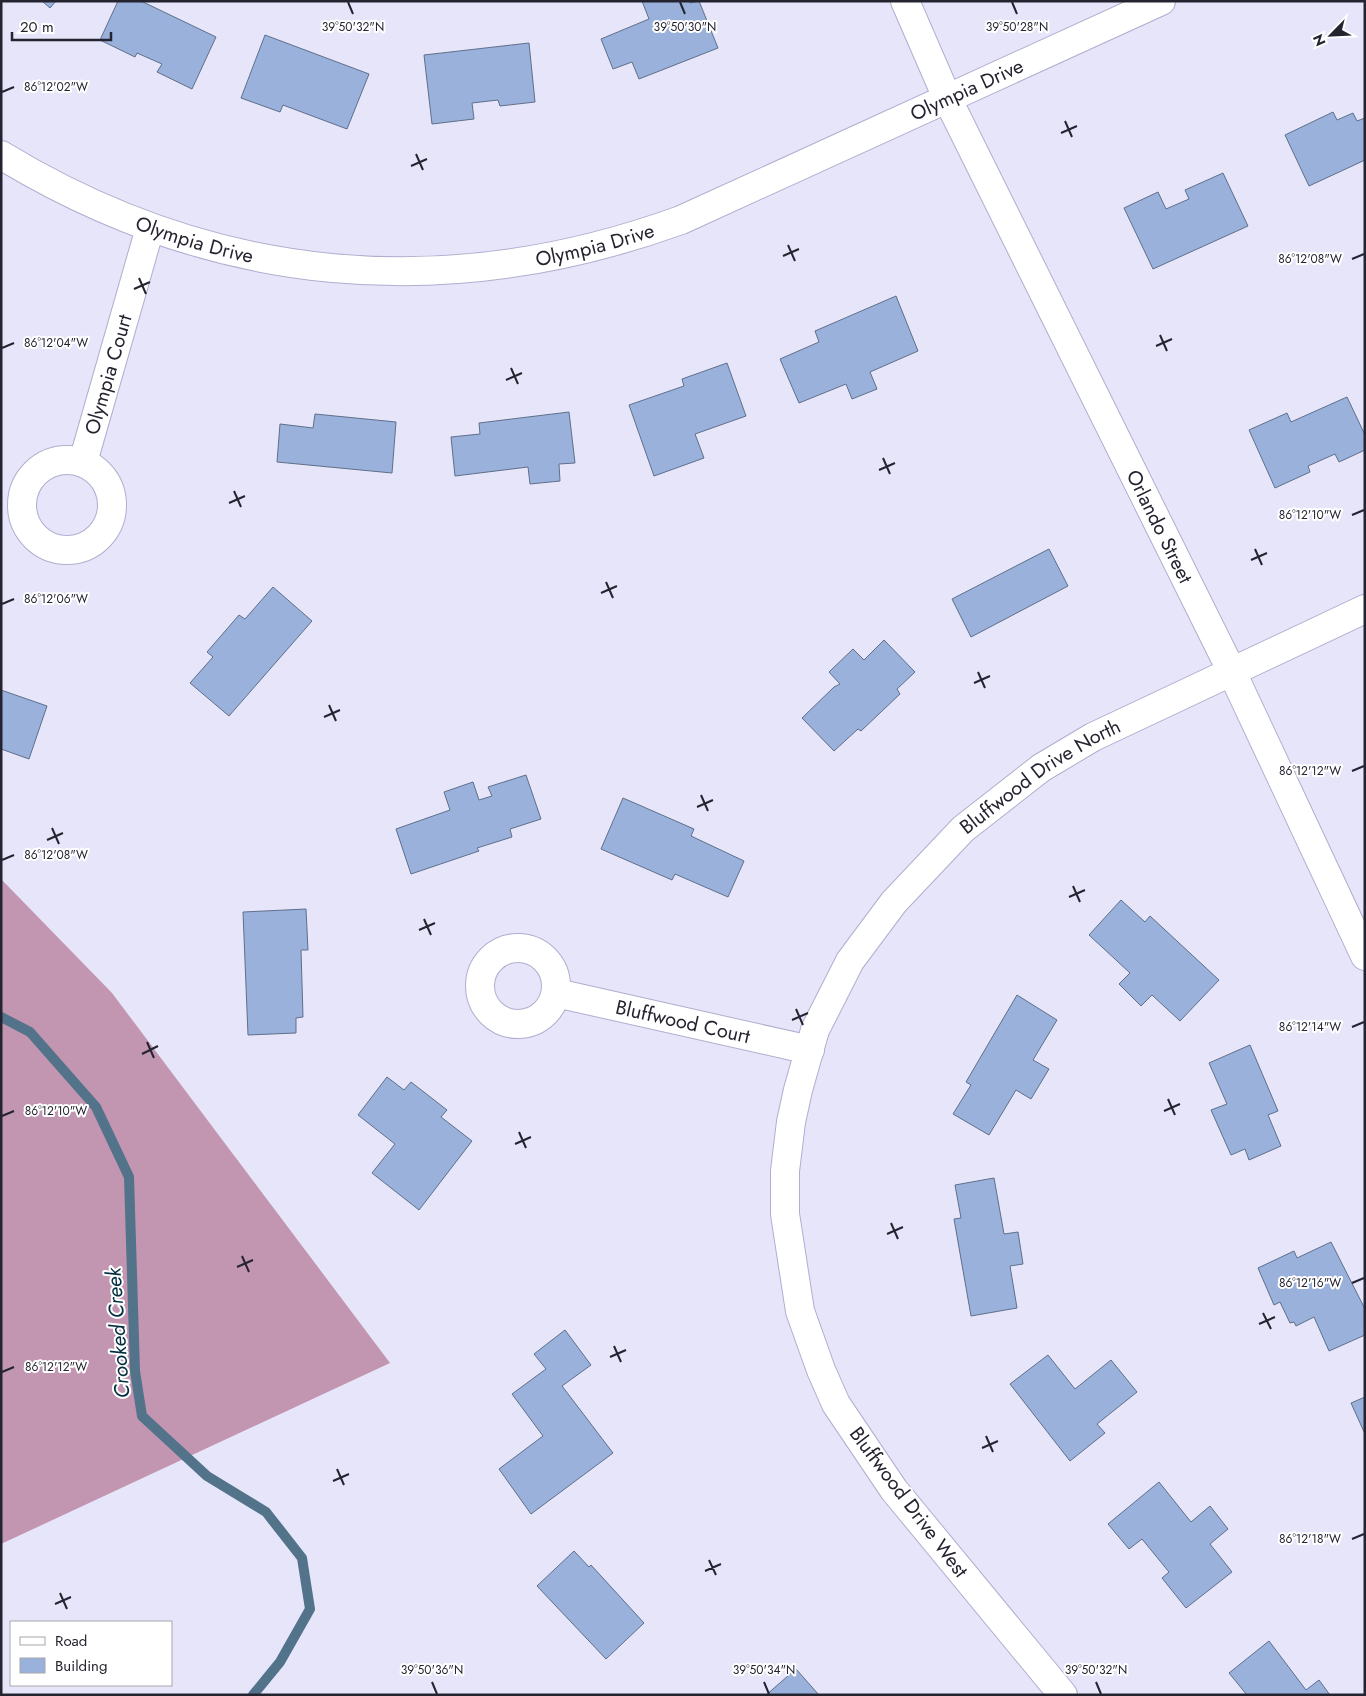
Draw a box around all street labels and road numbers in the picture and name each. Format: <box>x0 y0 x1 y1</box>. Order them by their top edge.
street label: Olympia Drive <box>906 52 1028 129</box>
street label: Olympia Drive <box>131 209 256 271</box>
street label: Olympia Drive <box>533 216 658 274</box>
street label: Olympia Court <box>78 311 140 438</box>
street label: Orlando Street <box>1119 465 1200 589</box>
street label: Bluffwood Drive North <box>954 712 1126 841</box>
street label: Bluffwood Court <box>613 993 753 1051</box>
street label: Bluffwood Drive West <box>842 1421 975 1584</box>

